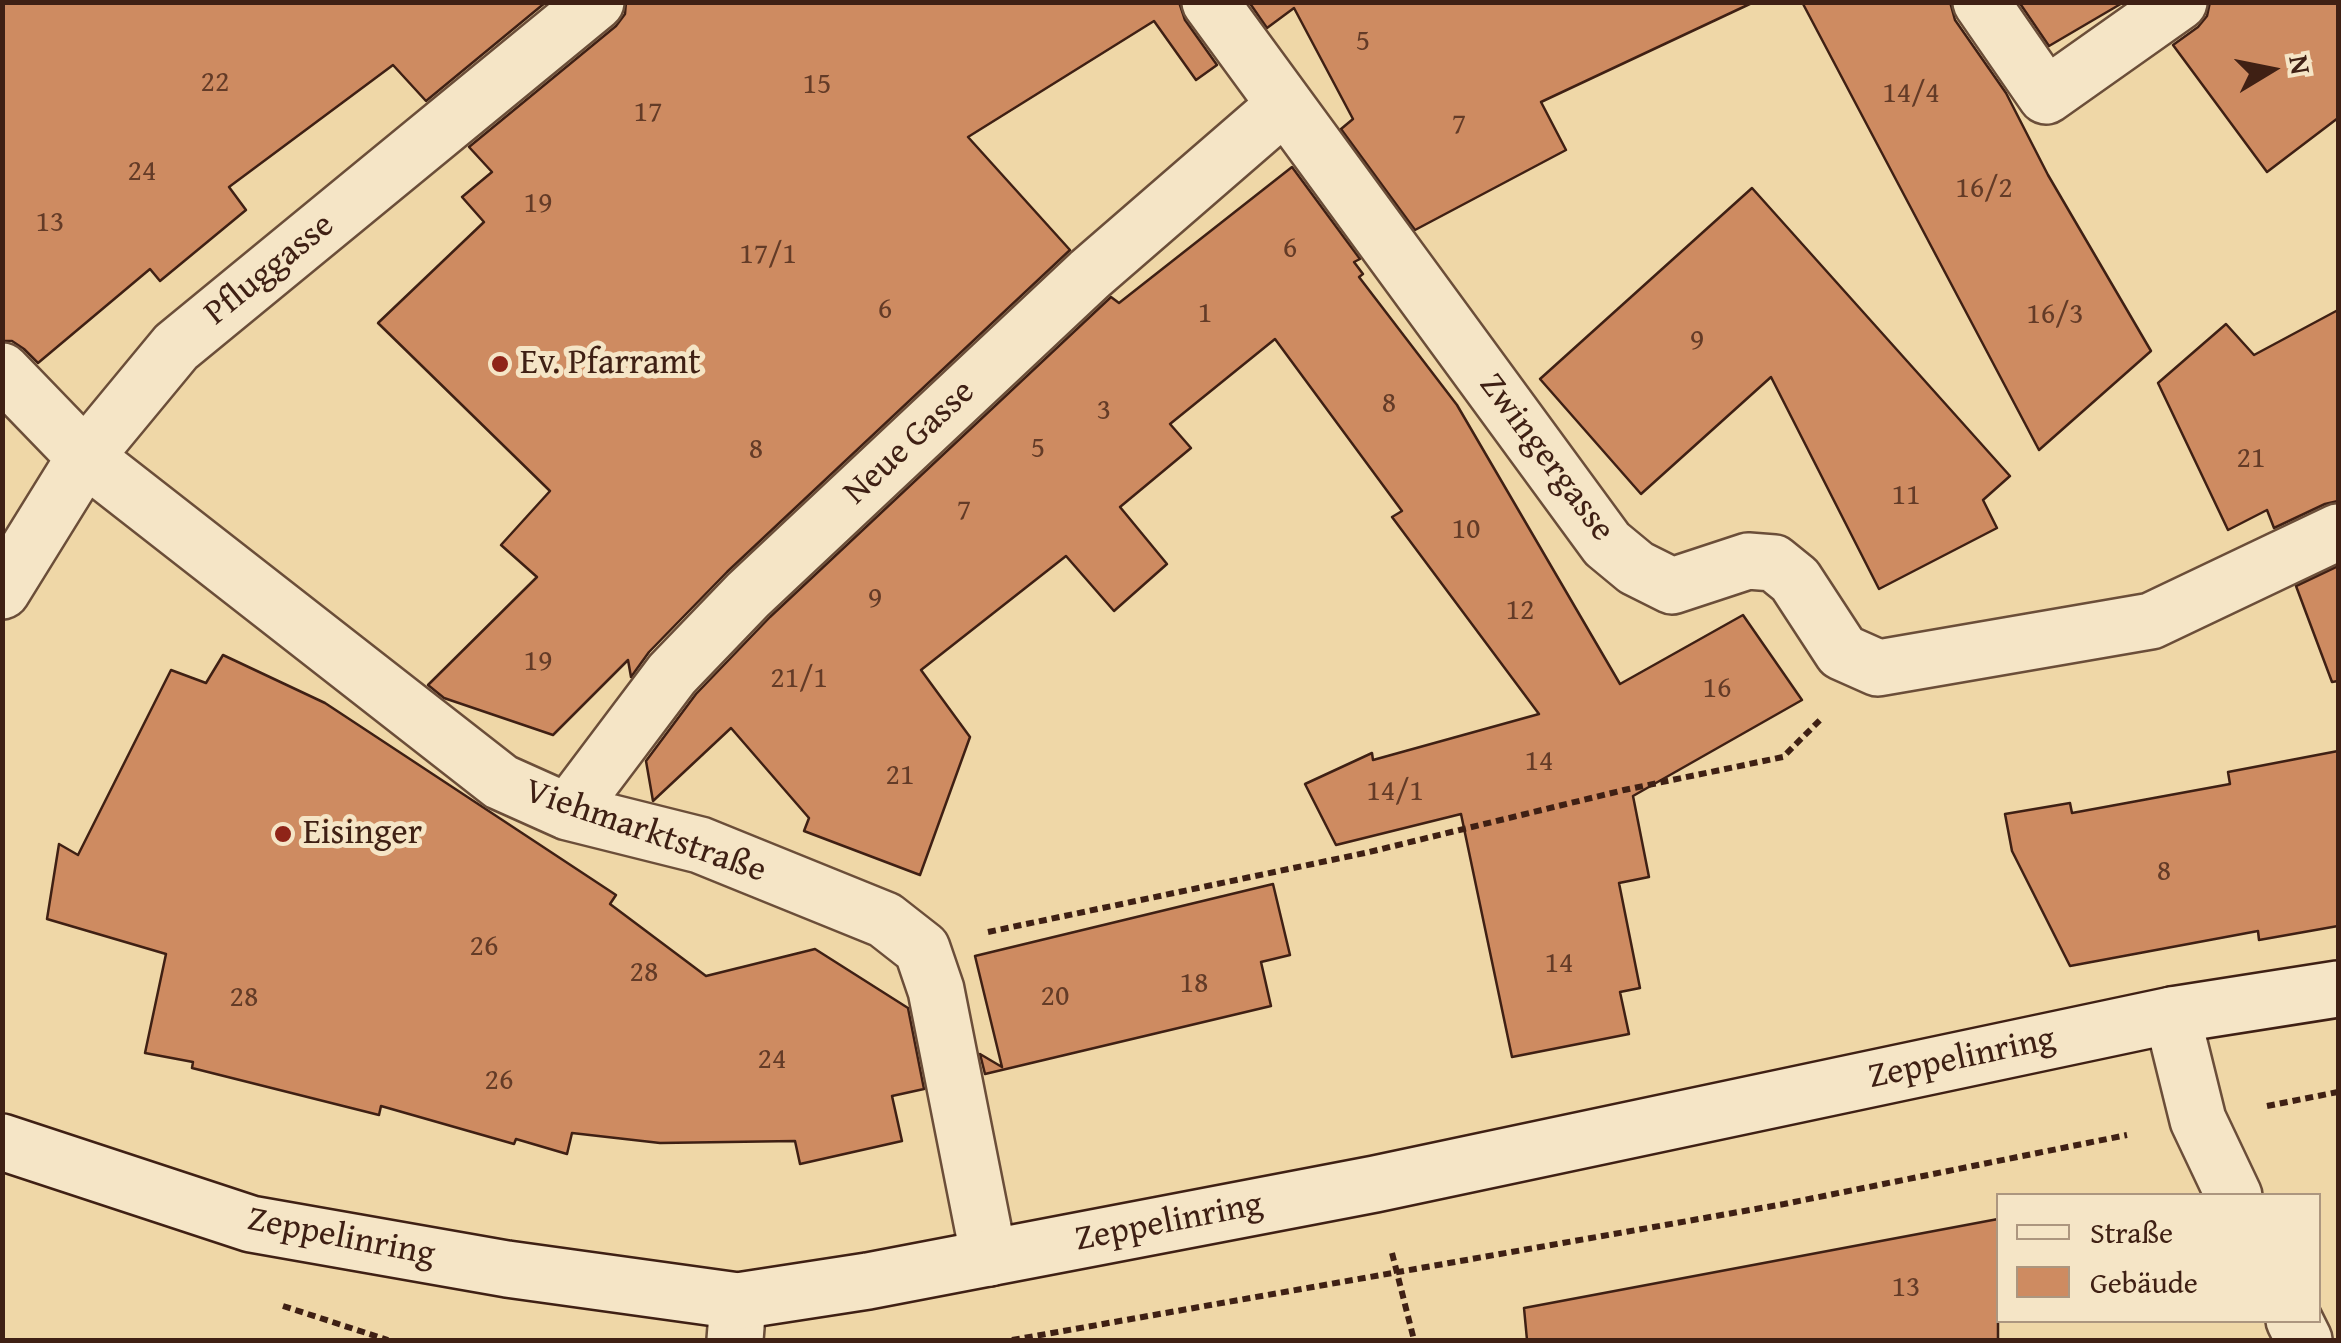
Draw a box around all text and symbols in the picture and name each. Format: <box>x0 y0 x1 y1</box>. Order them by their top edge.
north arrow <box>2221 20 2321 120</box>
house number: 5 <box>1356 24 1370 60</box>
text: N <box>2279 52 2323 77</box>
house number: 22 <box>201 65 229 101</box>
house number: 15 <box>803 67 831 103</box>
house number: 14/4 <box>1882 76 1940 112</box>
house number: 17 <box>634 95 662 131</box>
house number: 7 <box>1452 107 1466 143</box>
house number: 24 <box>128 154 156 190</box>
house number: 16/2 <box>1955 171 2013 207</box>
house number: 19 <box>524 186 552 222</box>
house number: 13 <box>36 205 64 241</box>
street label: Pfluggasse <box>197 205 343 335</box>
house number: 6 <box>1283 231 1297 267</box>
house number: 17/1 <box>739 237 797 273</box>
house number: 6 <box>878 292 892 328</box>
house number: 1 <box>1198 296 1212 332</box>
house number: 16/3 <box>2026 297 2084 333</box>
house number: 9 <box>1690 323 1704 359</box>
place label: Ev. Pfarramt <box>520 343 700 385</box>
marker: Ev. Pfarramt <box>489 353 511 375</box>
street label: Zwingergasse <box>1469 366 1623 550</box>
street label: Neue Gasse <box>836 372 984 514</box>
house number: 8 <box>1382 386 1396 422</box>
house number: 3 <box>1097 393 1111 429</box>
house number: 5 <box>1031 431 1045 467</box>
house number: 8 <box>749 432 763 468</box>
house number: 21 <box>2237 441 2265 477</box>
house number: 11 <box>1892 478 1920 514</box>
house number: 7 <box>957 493 971 529</box>
house number: 10 <box>1452 512 1480 548</box>
house number: 9 <box>868 581 882 617</box>
house number: 12 <box>1506 593 1534 629</box>
house number: 19 <box>524 644 552 680</box>
house number: 21/1 <box>770 661 828 697</box>
house number: 16 <box>1703 671 1731 707</box>
house number: 14 <box>1525 744 1553 780</box>
house number: 21 <box>886 758 914 794</box>
street label: Viehmarktstraße <box>519 771 771 893</box>
house number: 14/1 <box>1366 774 1424 810</box>
place label: Eisinger <box>303 813 422 855</box>
marker: Eisinger <box>272 823 294 845</box>
house number: 8 <box>2157 854 2171 890</box>
house number: 26 <box>470 929 498 965</box>
house number: 14 <box>1545 946 1573 982</box>
house number: 28 <box>630 955 658 991</box>
house number: 18 <box>1180 966 1208 1002</box>
house number: 20 <box>1041 979 1069 1015</box>
house number: 28 <box>230 980 258 1016</box>
street label: Zeppelinring <box>1865 1019 2059 1099</box>
house number: 24 <box>758 1042 786 1078</box>
house number: 26 <box>485 1063 513 1099</box>
street label: Zeppelinring <box>1072 1184 1266 1262</box>
legend <box>1996 1193 2321 1323</box>
street label: Zeppelinring <box>244 1199 438 1277</box>
text: Straße <box>2090 1210 2173 1254</box>
text: Gebäude <box>2090 1260 2198 1304</box>
house number: 13 <box>1892 1270 1920 1306</box>

